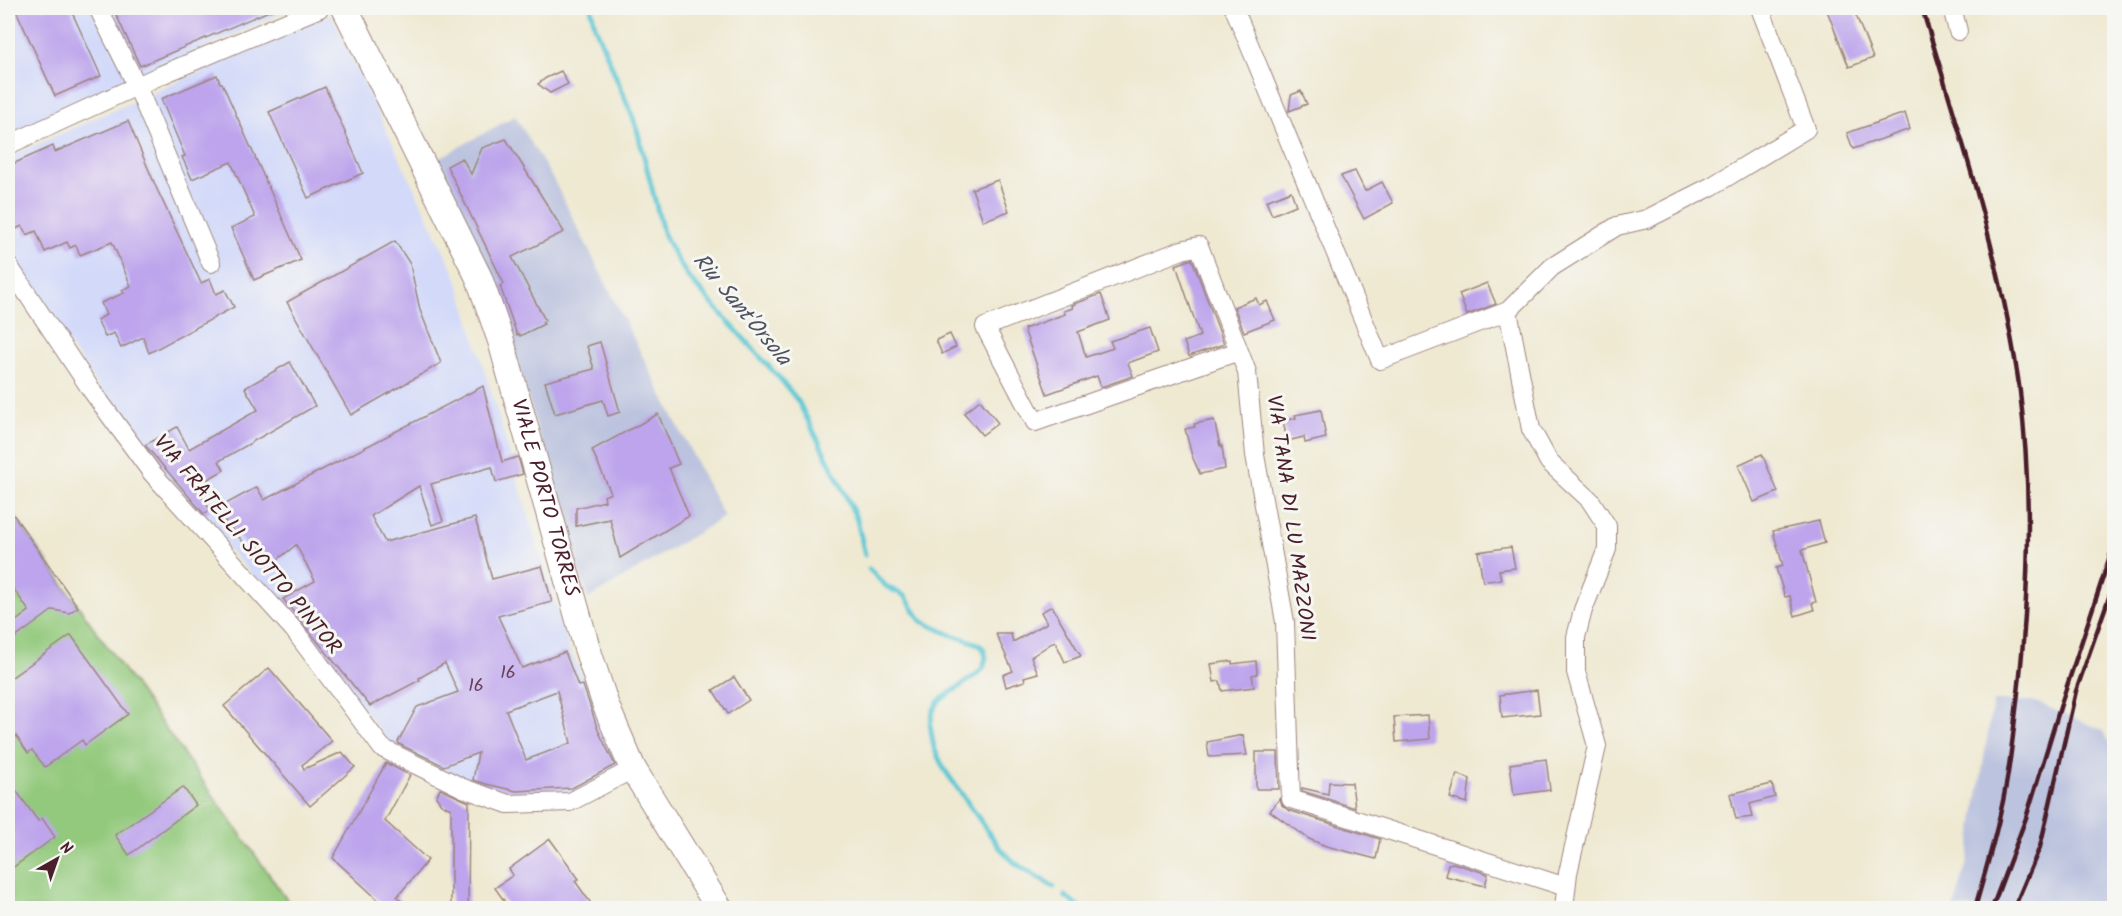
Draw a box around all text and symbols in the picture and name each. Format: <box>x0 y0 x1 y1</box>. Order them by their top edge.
water label: Riu Sant'Orsola <box>683 246 800 376</box>
street label: VIA TANA DI LU MAZZONI <box>1256 393 1324 643</box>
street label: VIALE PORTO TORRES <box>502 395 588 600</box>
street label: VIA FRATELLI SIOTTO PINTOR <box>145 428 349 662</box>
house number: 16 <box>500 659 516 688</box>
house number: 16 <box>468 672 484 701</box>
north arrow <box>27 829 87 889</box>
text: N <box>54 836 78 861</box>

